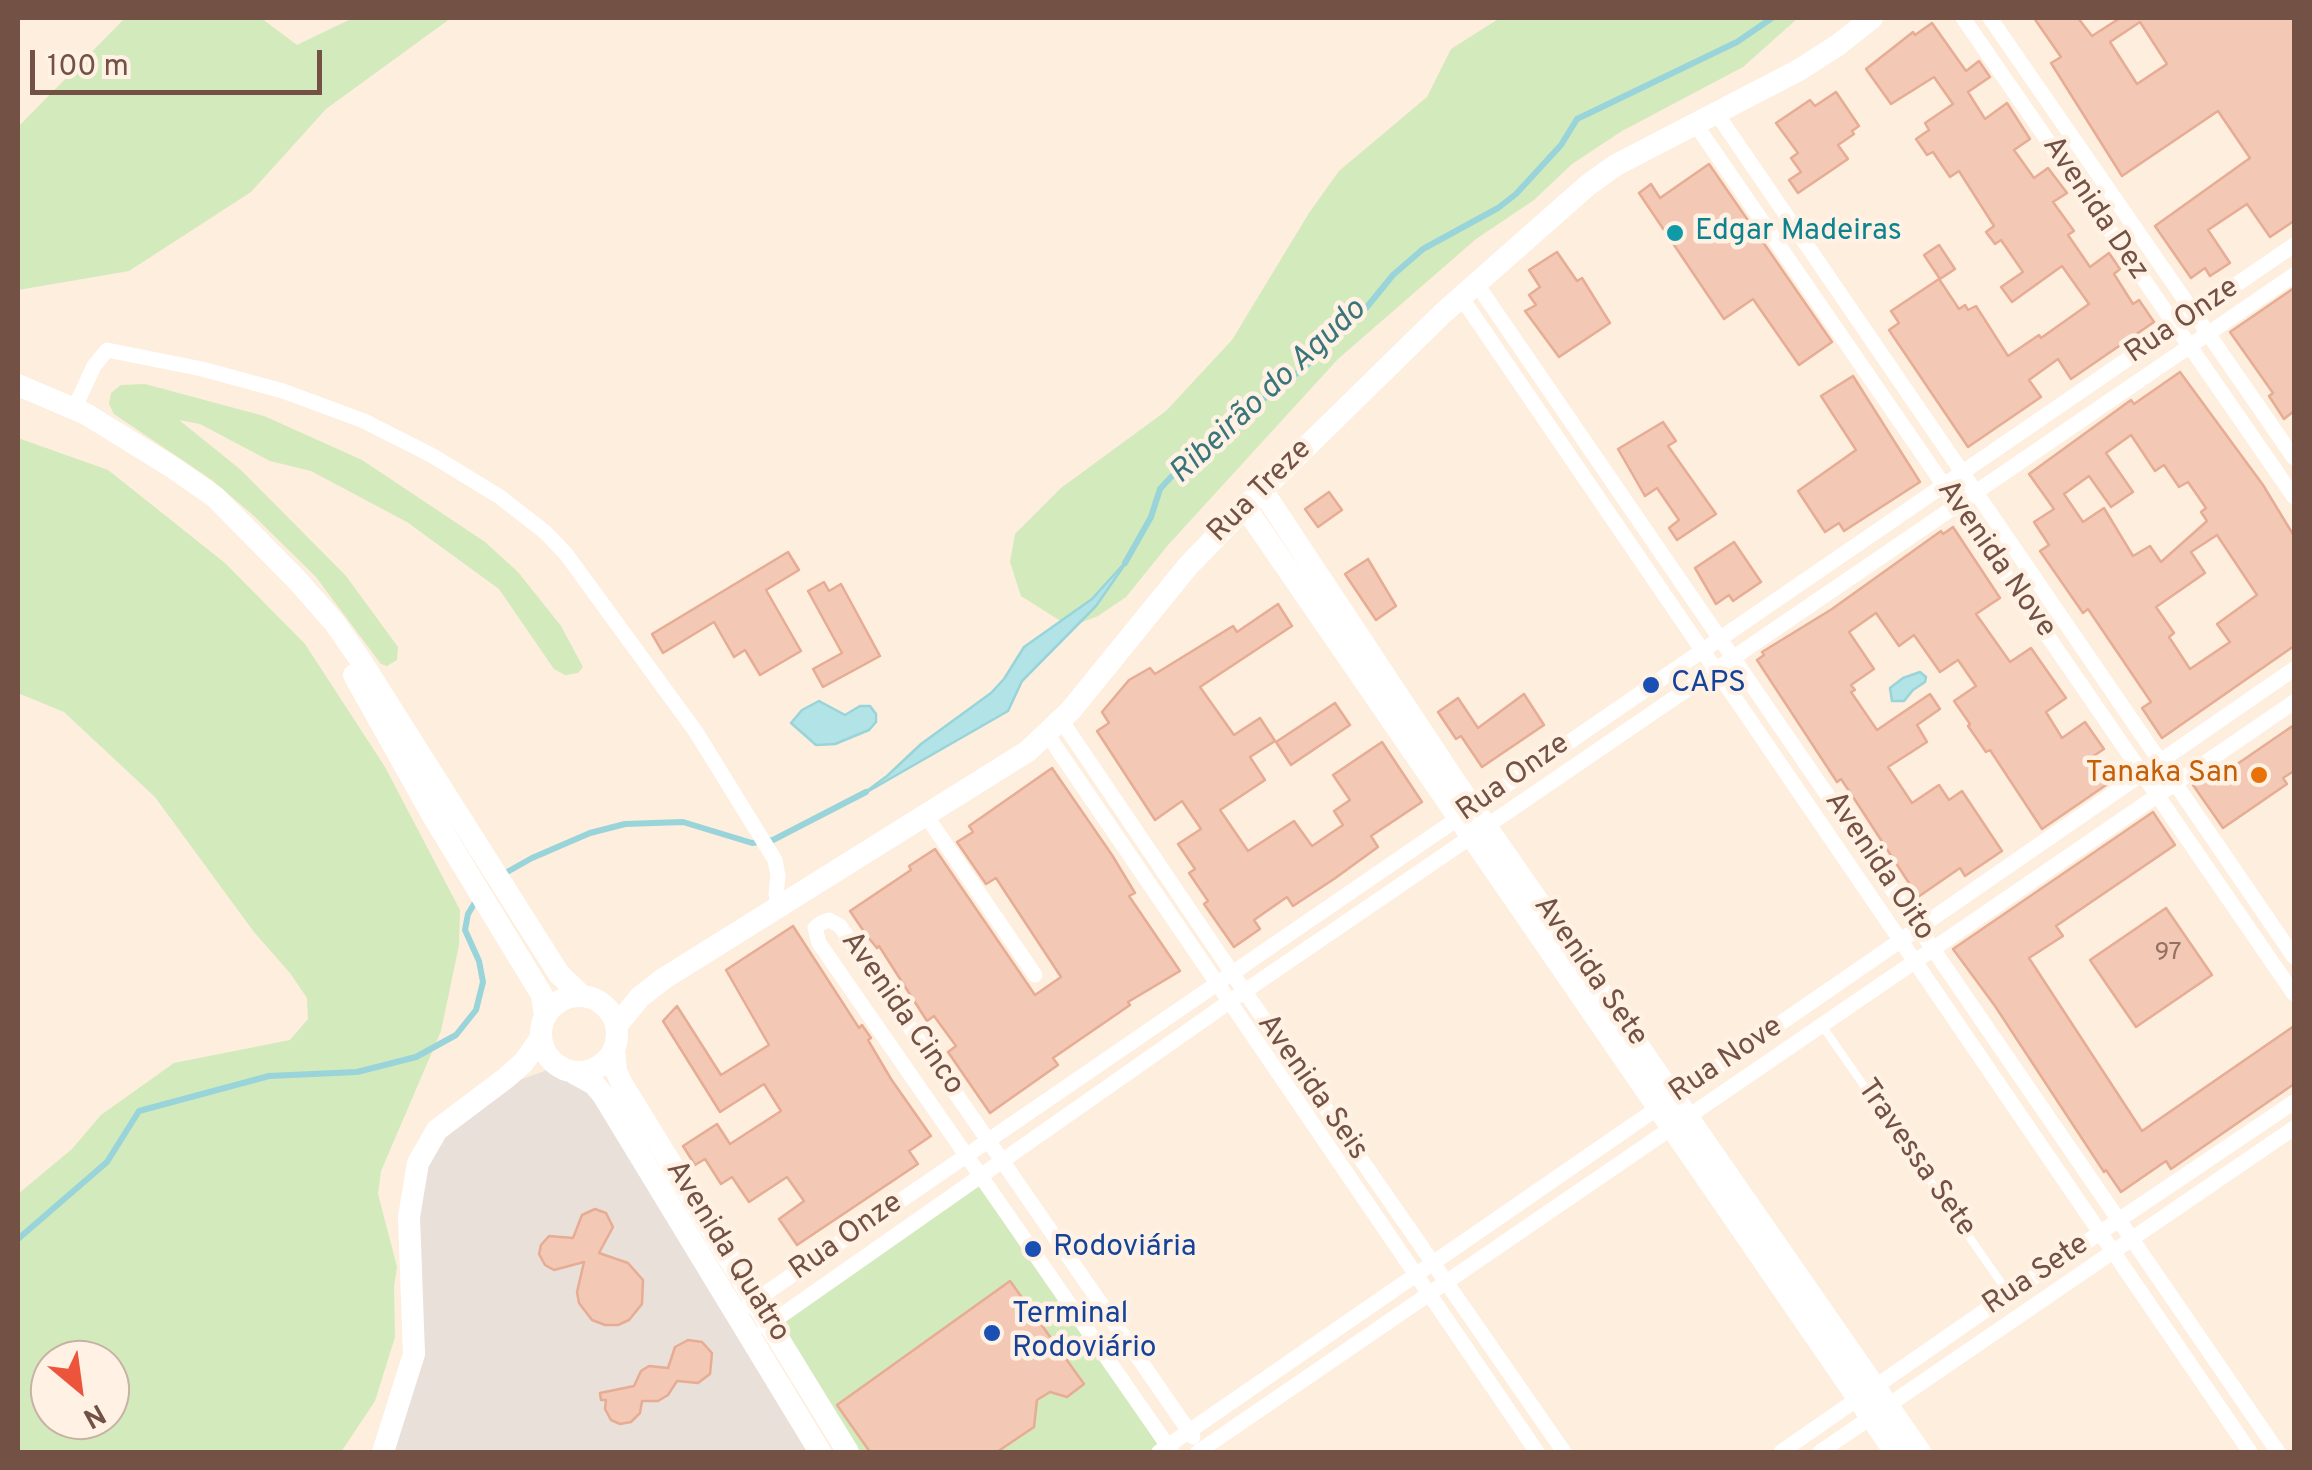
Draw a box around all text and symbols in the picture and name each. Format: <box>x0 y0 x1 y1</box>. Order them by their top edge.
scale bar <box>35 30 328 92</box>
text: 100 m <box>47 49 129 86</box>
street label: Avenida Dez <box>2033 130 2155 288</box>
place label: Edgar Madeiras <box>1695 215 1902 251</box>
marker: Edgar Madeiras <box>1664 222 1686 244</box>
street label: Rua Onze <box>2119 271 2247 373</box>
water label: Ribeirão do Agudo <box>1163 292 1375 494</box>
street label: Rua Treze <box>1202 433 1320 551</box>
street label: Avenida Nove <box>1927 474 2063 646</box>
place label: CAPS <box>1671 667 1746 703</box>
marker: CAPS <box>1640 674 1662 696</box>
street label: Rua Onze <box>1451 727 1577 831</box>
place label: Tanaka San <box>2085 757 2239 793</box>
marker: Tanaka San <box>2248 764 2270 786</box>
street label: Avenida Oito <box>1815 786 1941 948</box>
street label: Avenida Sete <box>1524 890 1654 1054</box>
street label: Avenida Cinco <box>831 925 971 1103</box>
house number: 97 <box>2154 939 2182 969</box>
street label: Avenida Seis <box>1248 1008 1374 1168</box>
street label: Rua Nove <box>1664 1010 1790 1112</box>
street label: Travessa Sete <box>1848 1073 1982 1245</box>
street label: Avenida Quatro <box>656 1155 796 1349</box>
street label: Rua Onze <box>784 1186 910 1290</box>
street label: Rua Sete <box>1977 1228 2097 1324</box>
place label: Rodoviária <box>1053 1231 1197 1267</box>
marker: Rodoviária <box>1022 1238 1044 1260</box>
place label: Terminal Rodoviário <box>1012 1298 1157 1368</box>
marker: Terminal Rodoviário <box>981 1322 1003 1344</box>
north arrow <box>30 1340 130 1440</box>
text: N <box>76 1394 111 1435</box>

